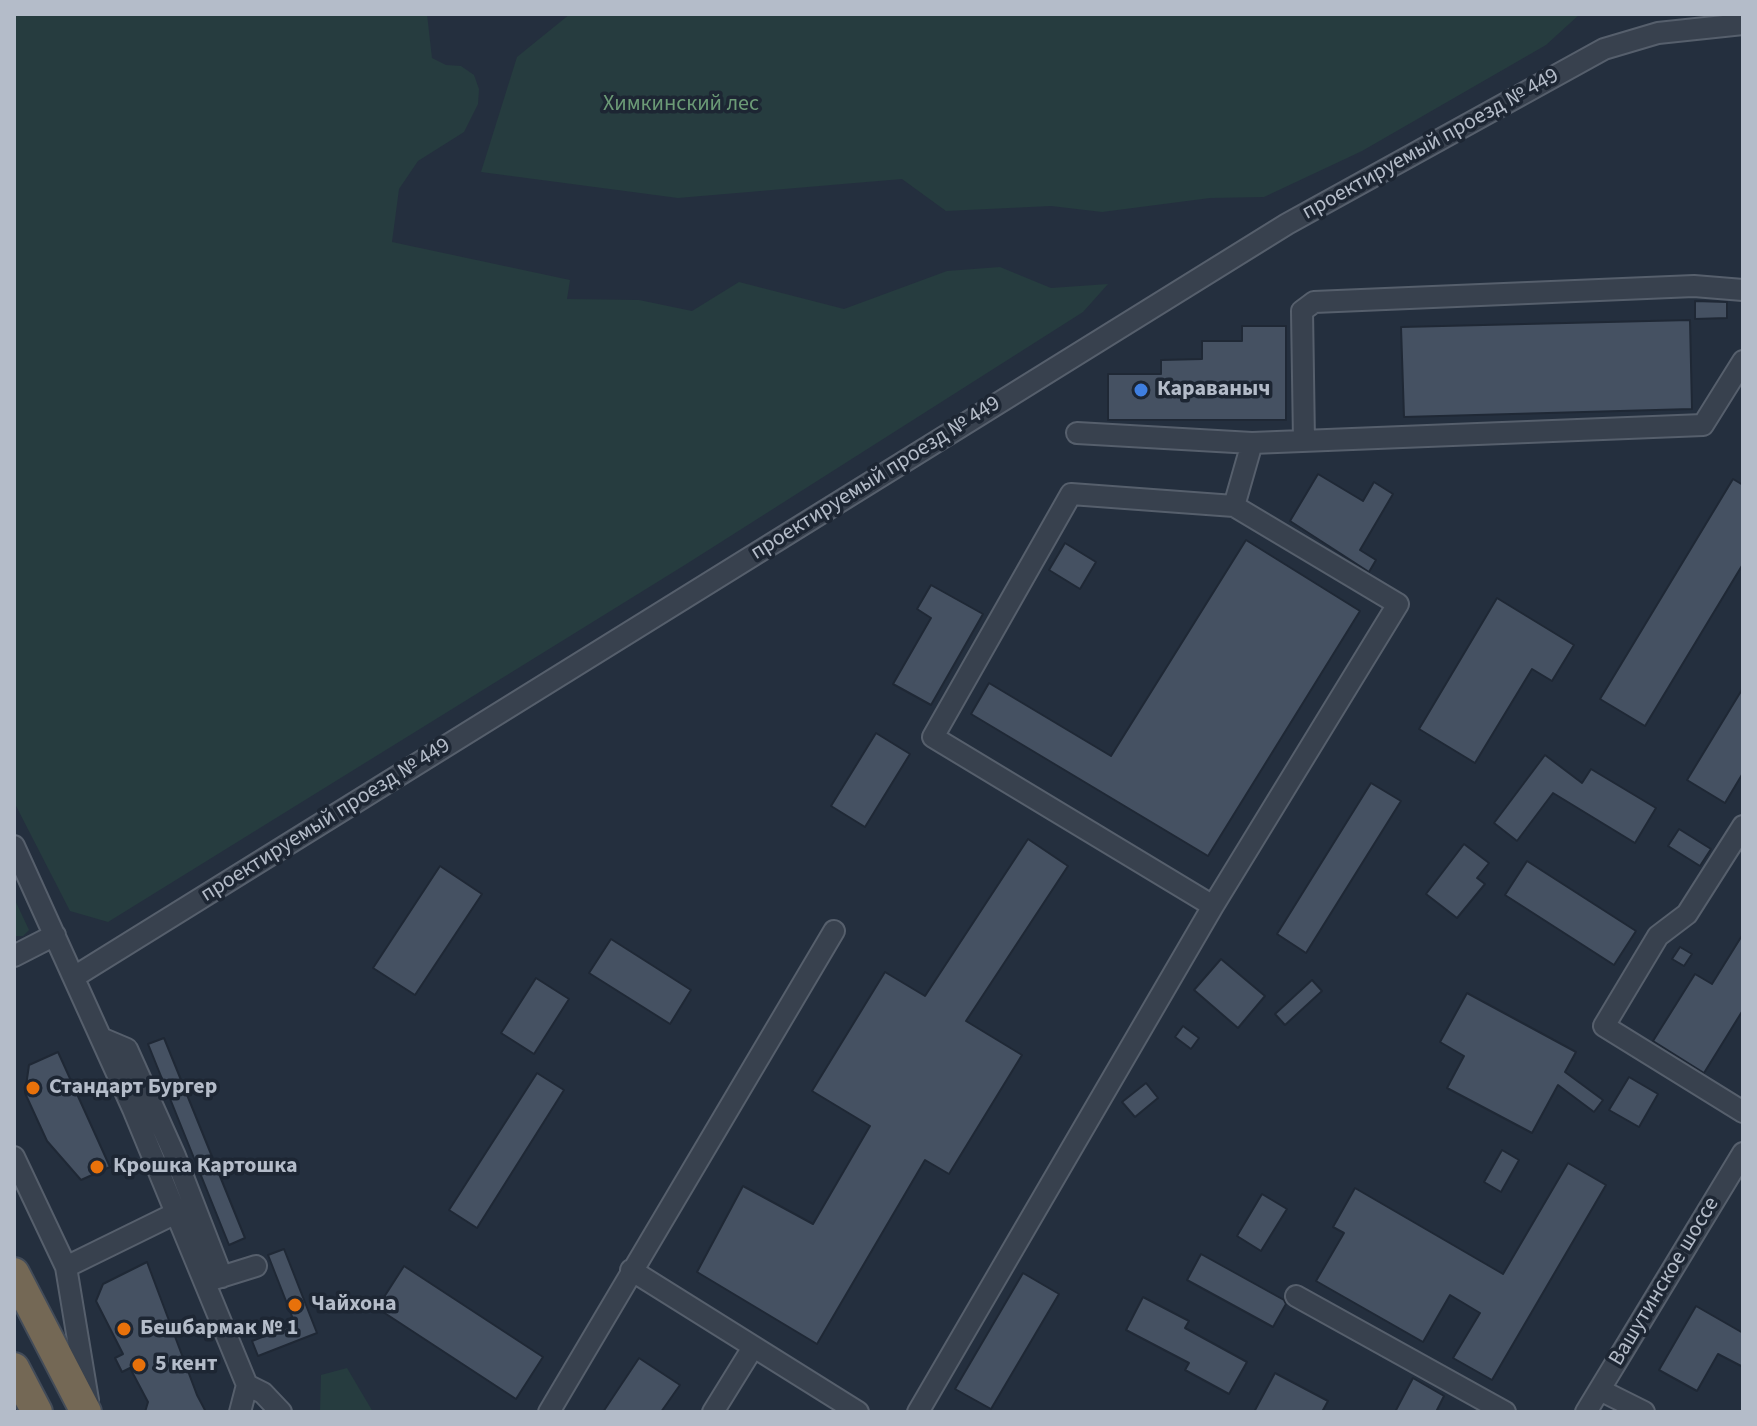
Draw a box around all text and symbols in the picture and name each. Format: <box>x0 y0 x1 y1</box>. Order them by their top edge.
street label: проектируемый проезд № 449 <box>1298 63 1564 227</box>
park label: Химкинский лес <box>603 92 759 118</box>
place label: Караваныч <box>1157 377 1270 403</box>
marker: Караваныч <box>1132 381 1150 399</box>
street label: проектируемый проезд № 449 <box>746 391 1006 567</box>
street label: проектируемый проезд № 449 <box>196 733 456 909</box>
place label: Стандарт Бургер <box>49 1075 217 1101</box>
marker: Стандарт Бургер <box>24 1079 42 1097</box>
place label: Крошка Картошка <box>113 1154 298 1180</box>
marker: Крошка Картошка <box>88 1158 106 1176</box>
street label: Вашутинское шоссе <box>1604 1193 1726 1371</box>
place label: Чайхона <box>311 1292 397 1318</box>
marker: Чайхона <box>286 1296 304 1314</box>
place label: Бешбармак № 1 <box>140 1316 298 1342</box>
marker: Бешбармак № 1 <box>115 1320 133 1338</box>
place label: 5 кент <box>155 1352 218 1378</box>
marker: 5 кент <box>130 1356 148 1374</box>

